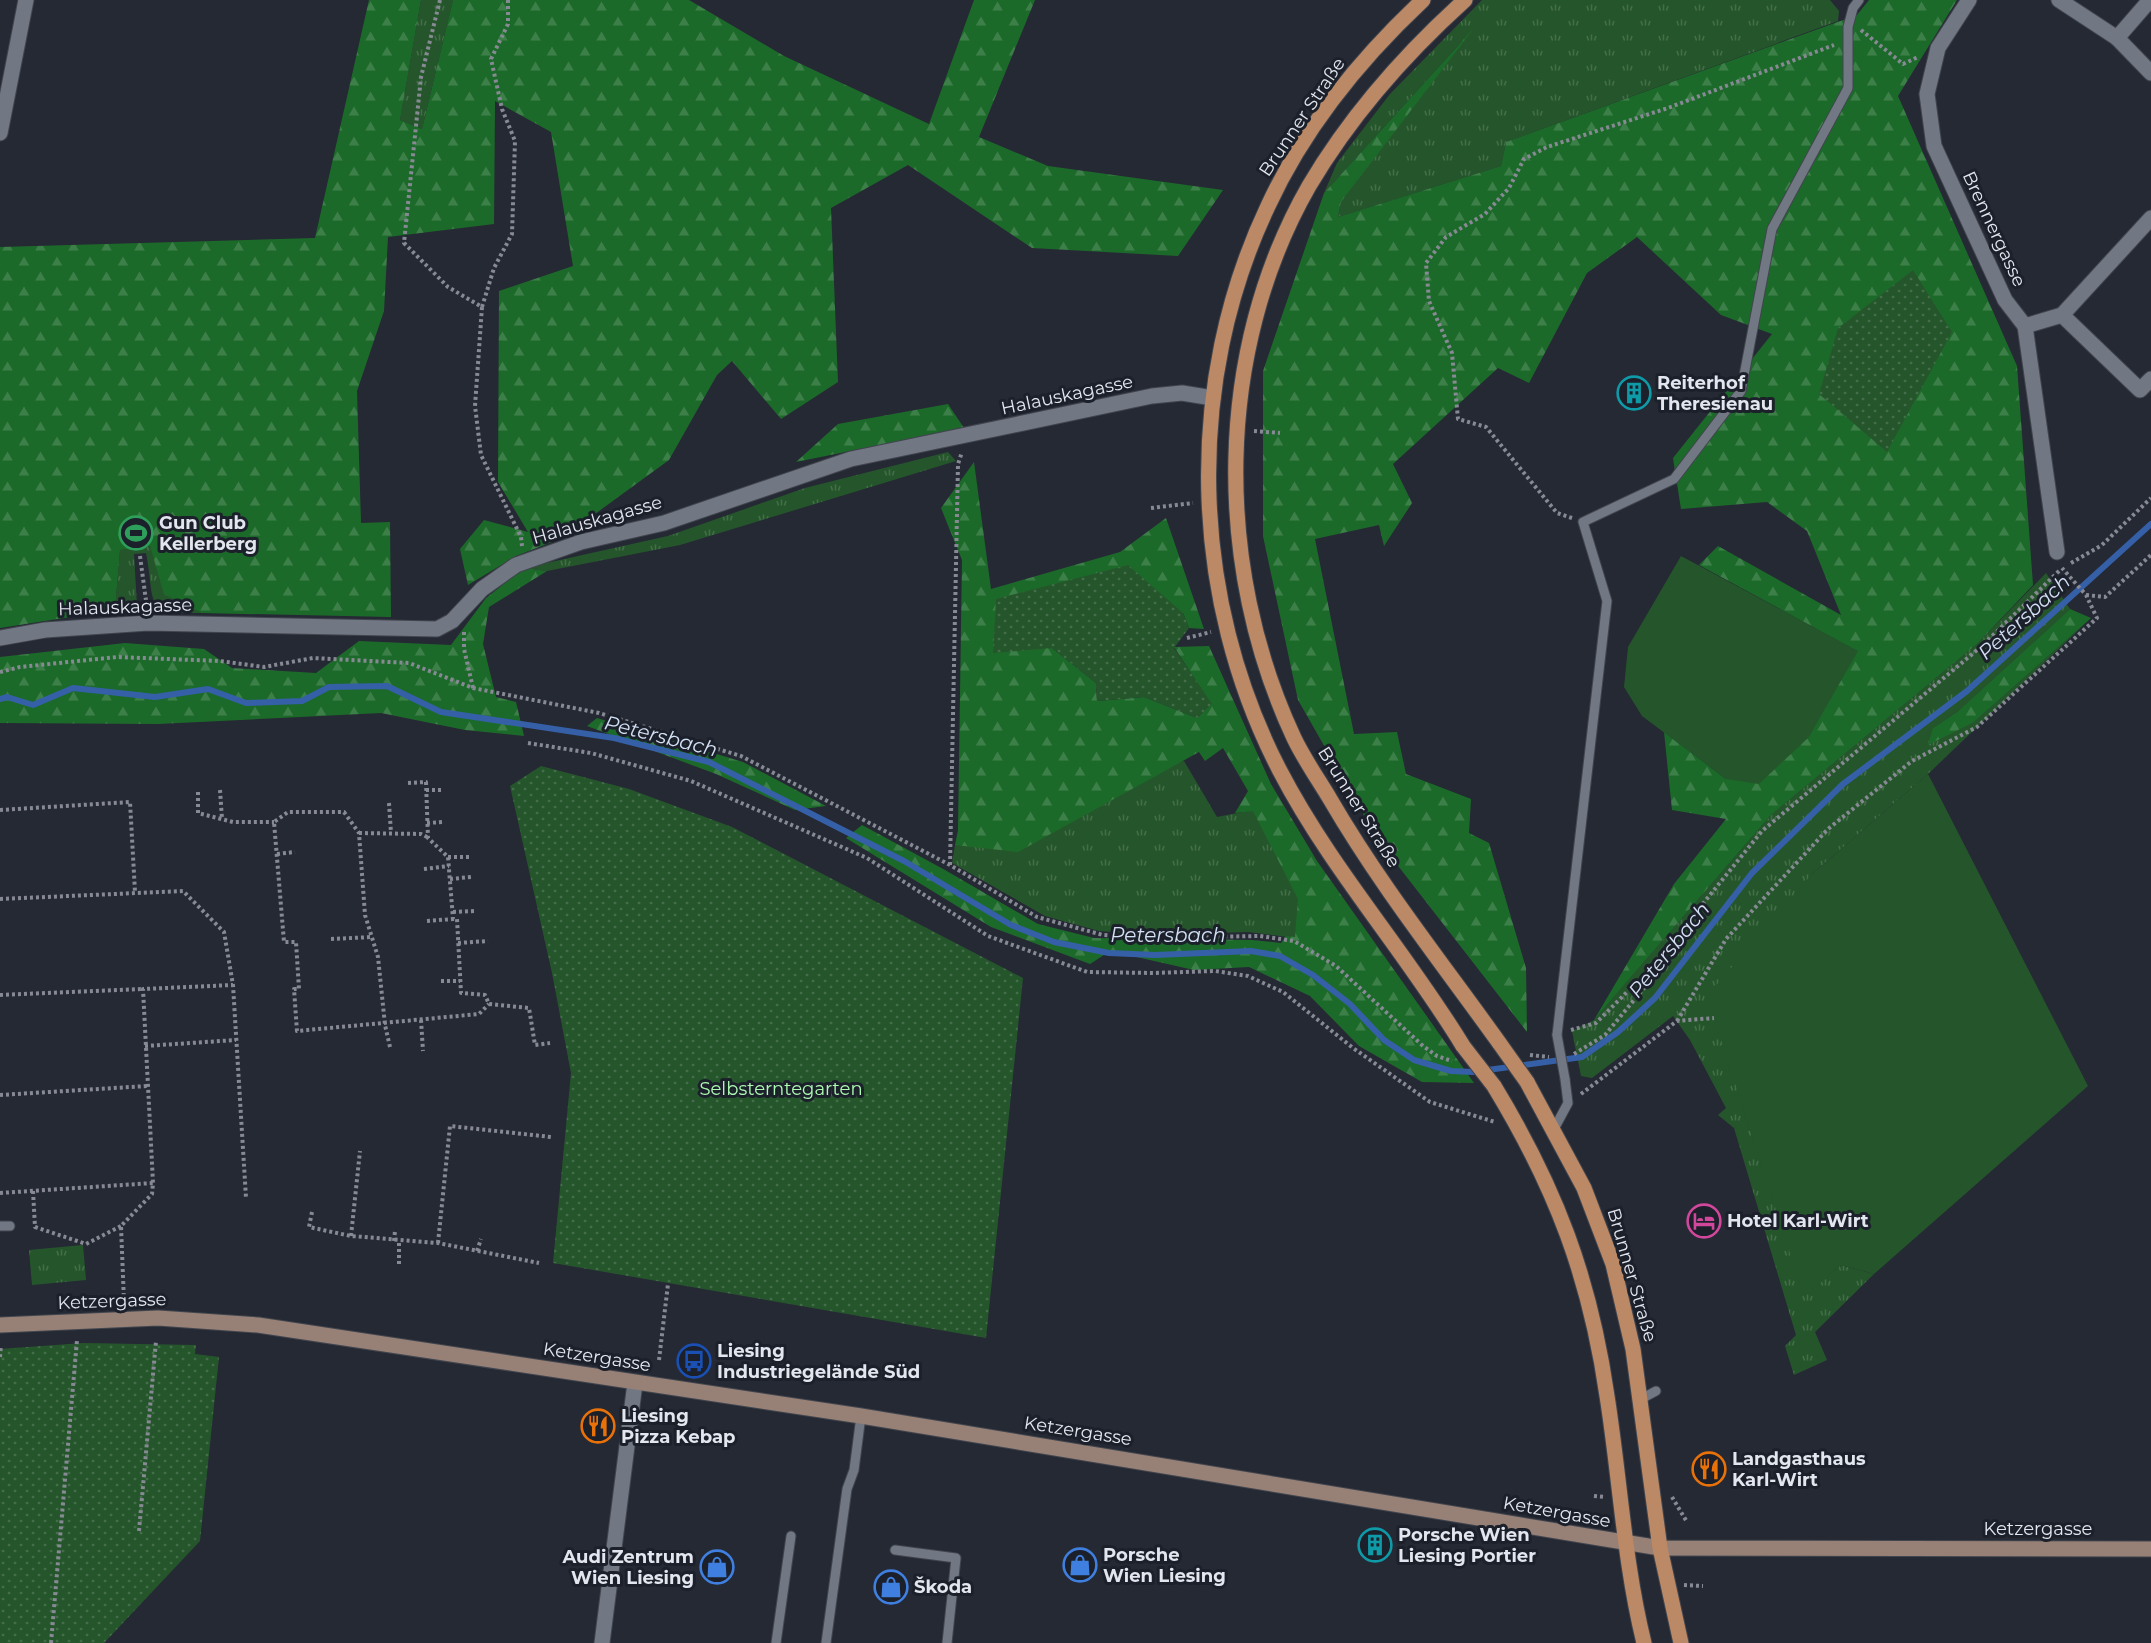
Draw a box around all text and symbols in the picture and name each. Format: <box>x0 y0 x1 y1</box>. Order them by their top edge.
street label: Brunner Straße <box>1254 53 1350 181</box>
street label: Brennergasse <box>1958 168 2030 290</box>
street label: Halauskagasse <box>999 370 1135 420</box>
place label: Reiterhof Theresienau <box>1657 372 1773 415</box>
building icon: Reiterhof Theresienau <box>1616 375 1652 411</box>
street label: Halauskagasse <box>529 491 665 549</box>
place label: Gun Club Kellerberg <box>159 512 257 555</box>
sports icon: Gun Club Kellerberg <box>118 515 154 551</box>
water label: Petersbach <box>1973 569 2075 665</box>
street label: Halauskagasse <box>58 594 193 620</box>
water label: Petersbach <box>602 710 720 762</box>
street label: Brunner Straße <box>1313 742 1405 872</box>
water label: Petersbach <box>1623 898 1715 1002</box>
water label: Petersbach <box>1110 923 1226 947</box>
park label: Selbsterntegarten <box>699 1078 863 1100</box>
hotel icon: Hotel Karl-Wirt <box>1686 1203 1722 1239</box>
street label: Brunner Straße <box>1602 1205 1662 1345</box>
place label: Hotel Karl-Wirt <box>1727 1210 1869 1232</box>
street label: Ketzergasse <box>57 1288 167 1314</box>
street label: Ketzergasse <box>542 1338 653 1376</box>
place label: Liesing Industriegelände Süd <box>717 1340 920 1383</box>
bus stop icon: Liesing Industriegelände Süd <box>676 1343 712 1379</box>
place label: Liesing Pizza Kebap <box>621 1405 735 1448</box>
restaurant icon: Liesing Pizza Kebap <box>580 1408 616 1444</box>
street label: Ketzergasse <box>1023 1412 1134 1450</box>
place label: Landgasthaus Karl-Wirt <box>1732 1448 1866 1491</box>
restaurant icon: Landgasthaus Karl-Wirt <box>1691 1451 1727 1487</box>
street label: Ketzergasse <box>1501 1492 1613 1532</box>
street label: Ketzergasse <box>1984 1518 2093 1540</box>
place label: Porsche Wien Liesing Portier <box>1398 1524 1536 1567</box>
building icon: Porsche Wien Liesing Portier <box>1357 1527 1393 1563</box>
place label: Porsche Wien Liesing <box>1103 1544 1226 1587</box>
place label: Audi Zentrum Wien Liesing <box>561 1546 694 1589</box>
shop icon: Porsche Wien Liesing <box>1062 1547 1098 1583</box>
shop icon: Audi Zentrum Wien Liesing <box>699 1549 735 1585</box>
shop icon: Škoda <box>873 1569 909 1605</box>
place label: Škoda <box>914 1576 972 1598</box>

